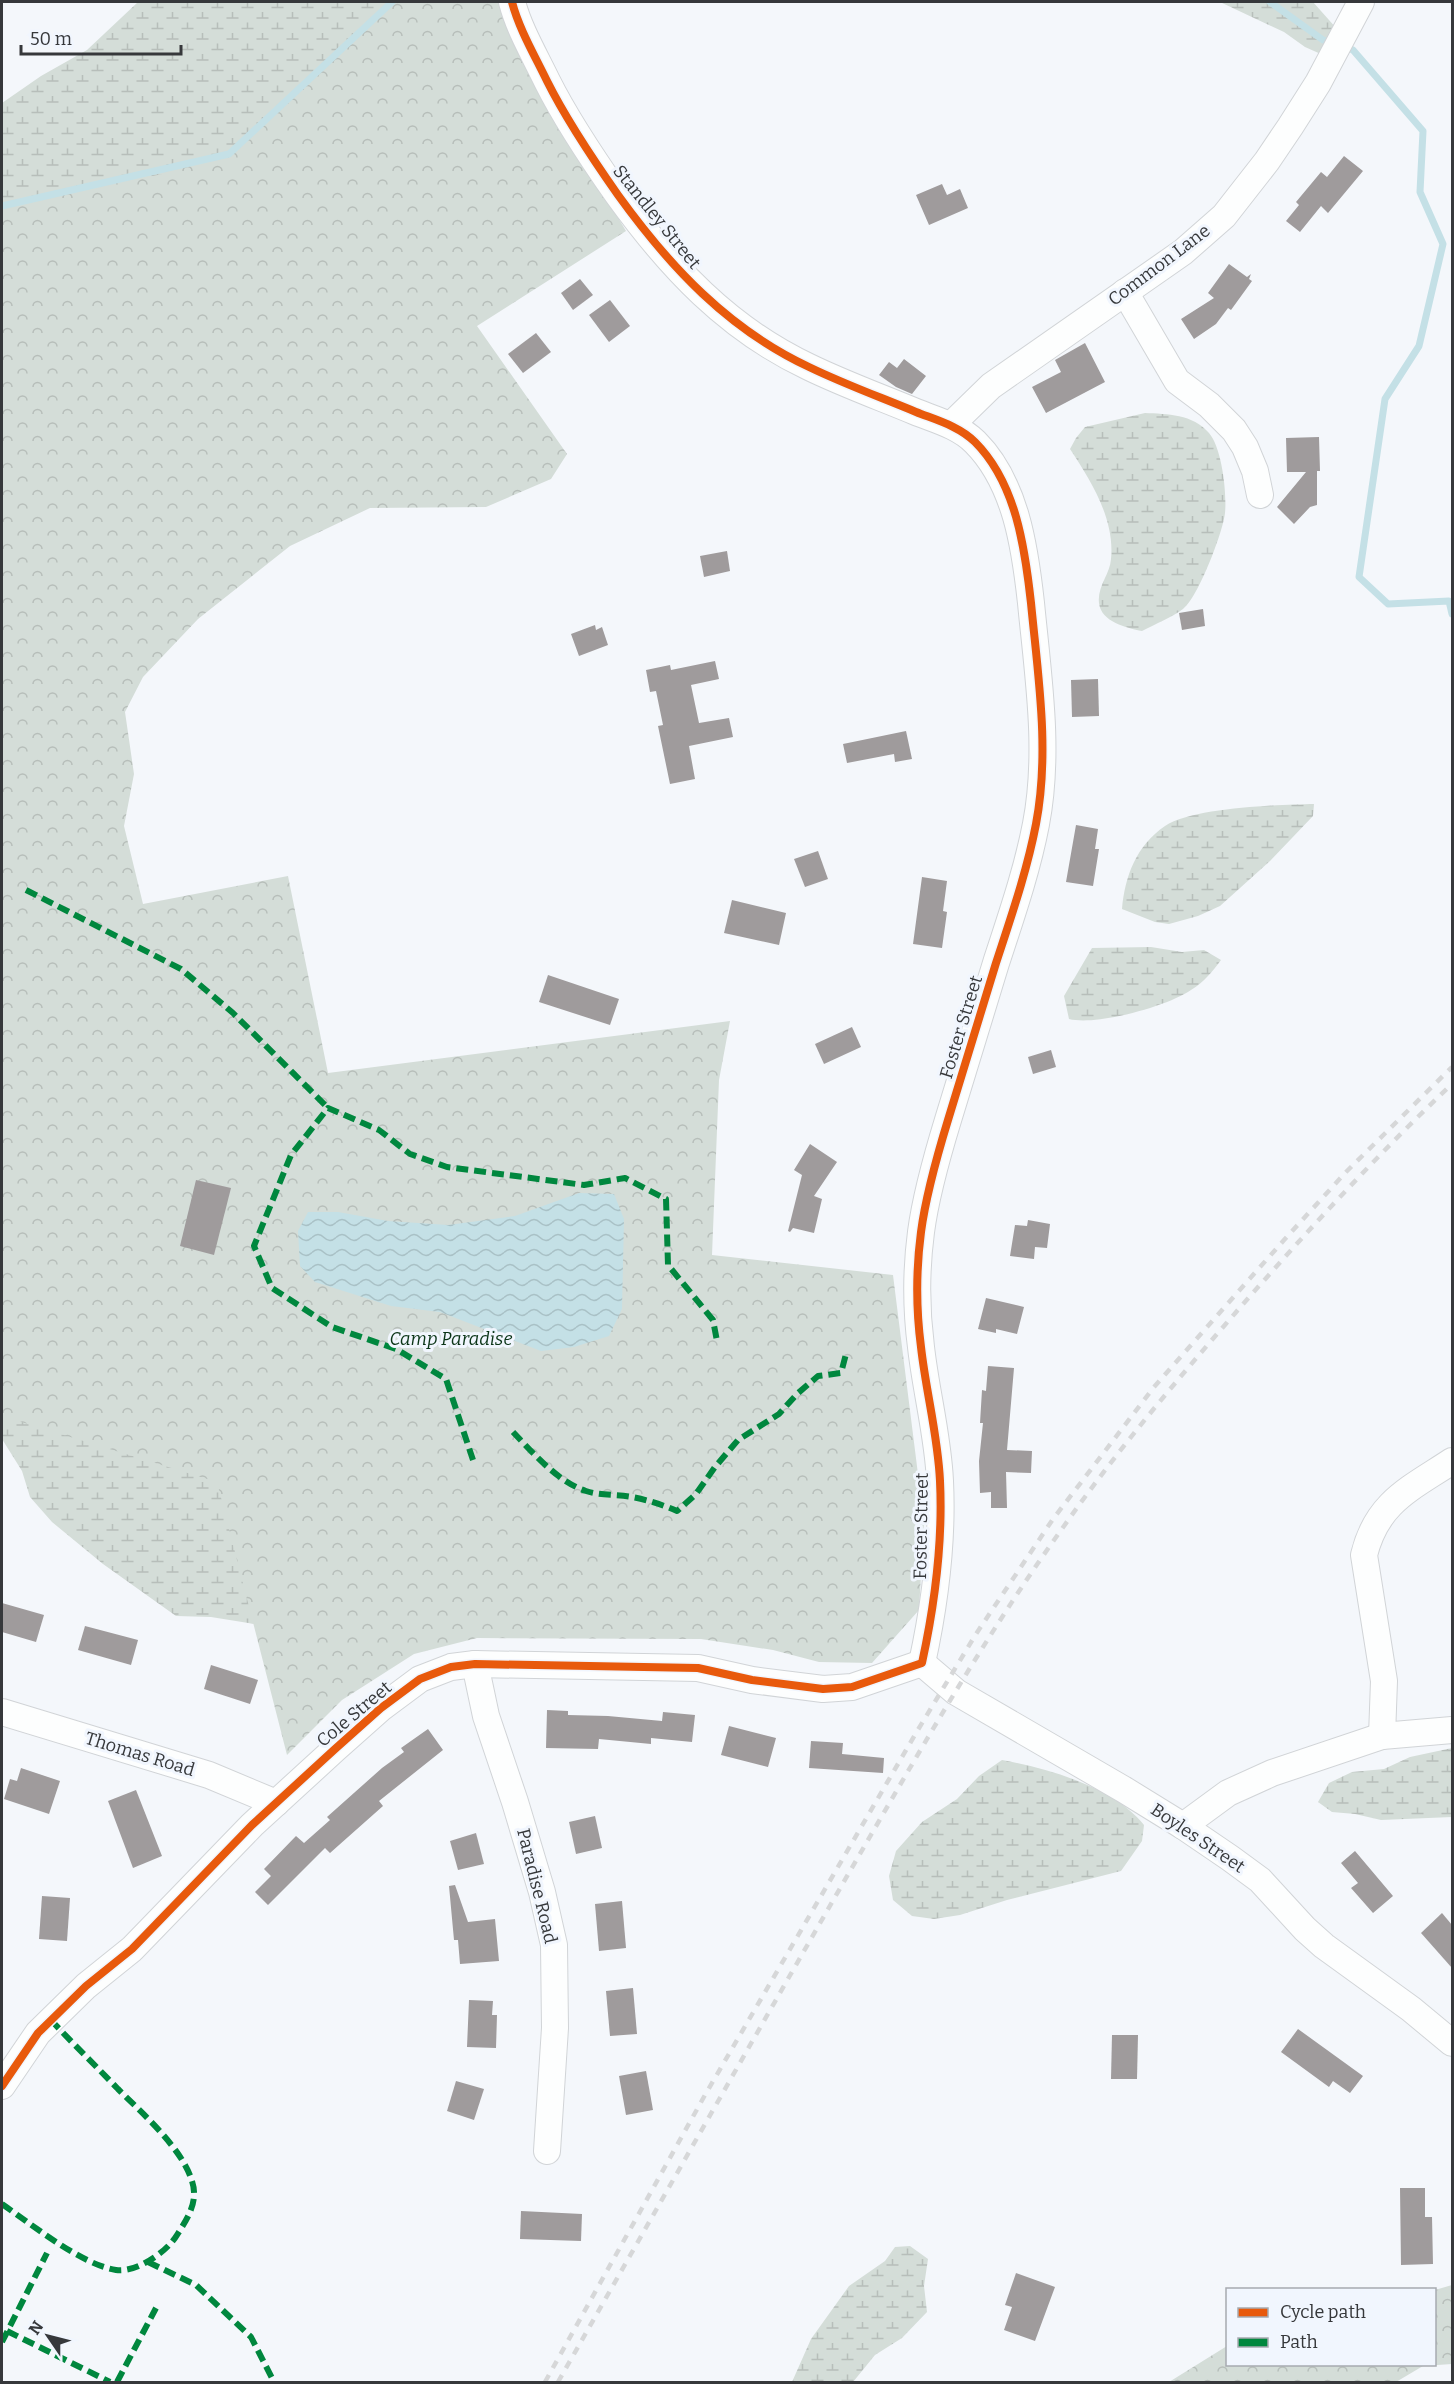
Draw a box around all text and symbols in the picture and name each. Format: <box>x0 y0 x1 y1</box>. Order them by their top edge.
scale bar <box>21 18 182 56</box>
text: 50 m <box>30 28 72 50</box>
street label: Standley Street <box>608 161 706 274</box>
street label: Common Lane <box>1104 220 1214 310</box>
street label: Foster Street <box>935 972 987 1081</box>
park label: Camp Paradise <box>390 1328 512 1350</box>
street label: Foster Street <box>909 1472 933 1580</box>
street label: Cole Street <box>312 1676 396 1752</box>
street label: Thomas Road <box>83 1727 198 1781</box>
street label: Boyles Street <box>1147 1798 1250 1878</box>
street label: Paradise Road <box>512 1826 562 1946</box>
legend <box>1226 2288 1436 2366</box>
text: Cycle path <box>1280 2301 1366 2323</box>
north arrow <box>18 2306 78 2366</box>
text: N <box>25 2317 47 2338</box>
text: Path <box>1280 2331 1318 2353</box>

